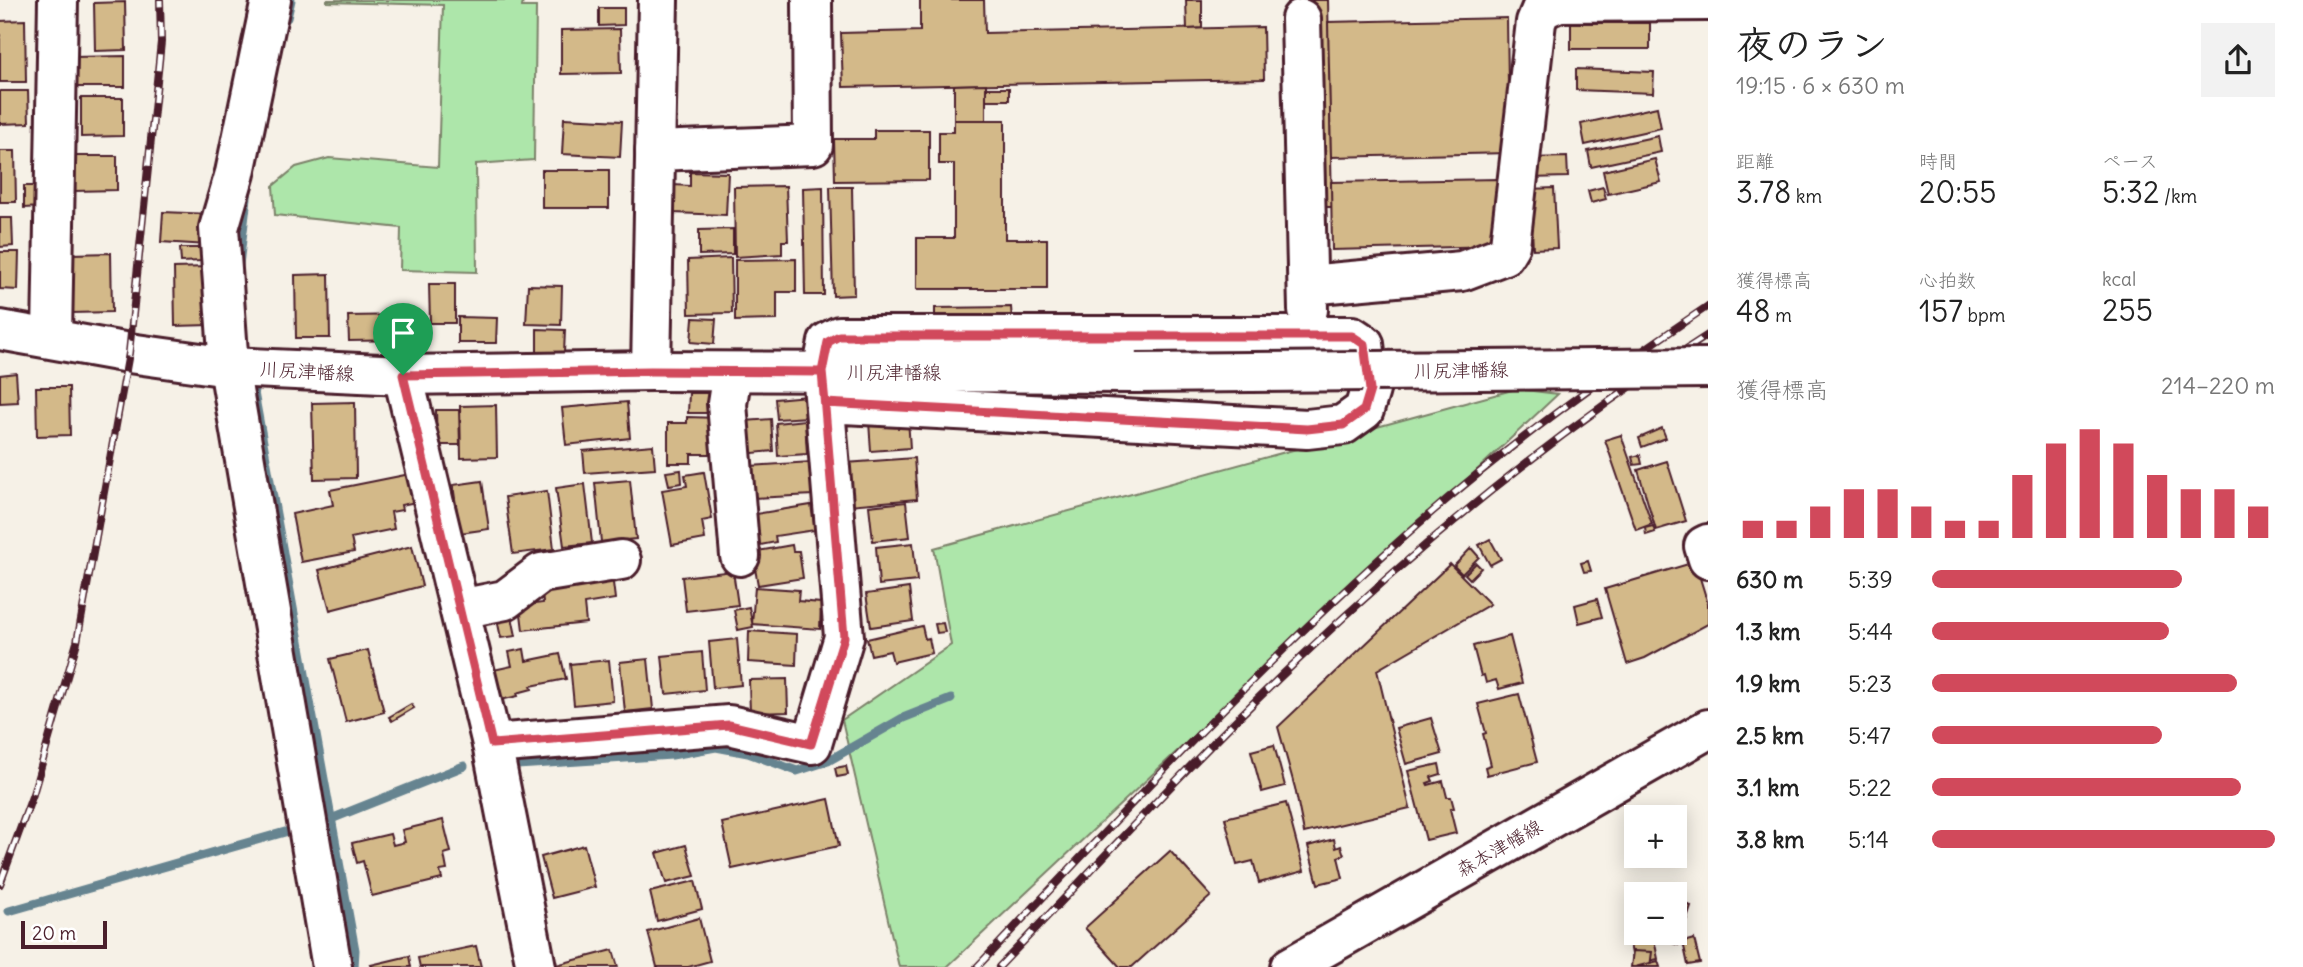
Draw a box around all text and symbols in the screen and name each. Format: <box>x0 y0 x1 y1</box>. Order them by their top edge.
text: 夜のラン <box>1736 21 1888 68</box>
button: share <box>2201 23 2275 97</box>
text: 19:15 · 6 × 630 m <box>1736 71 1905 100</box>
text: 距離 <box>1736 149 1774 173</box>
text: 時間 <box>1919 149 1957 173</box>
text: ペース <box>2102 149 2158 173</box>
text: 3.78 <box>1736 173 1791 211</box>
text: 20:55 <box>1919 173 1996 211</box>
text: 5:32 <box>2102 173 2160 211</box>
text: km <box>1791 184 1822 208</box>
text: /km <box>2160 184 2197 208</box>
text: kcal <box>2102 267 2136 291</box>
text: 獲得標高 <box>1736 268 1812 292</box>
text: 心拍数 <box>1919 268 1976 292</box>
text: 255 <box>2102 291 2153 329</box>
text: 48 <box>1736 292 1771 330</box>
text: 157 <box>1919 292 1963 330</box>
pin <box>373 303 433 375</box>
text: m <box>1771 303 1792 327</box>
text: bpm <box>1963 303 2005 327</box>
icon: arrive <box>384 314 422 352</box>
street label: 川尻津幡線 <box>259 357 355 385</box>
street label: 川尻津幡線 <box>1413 357 1509 383</box>
street label: 川尻津幡線 <box>846 360 942 384</box>
text: 214–220 m <box>2161 371 2275 400</box>
text: 獲得標高 <box>1736 375 1828 404</box>
text: 630 m <box>1736 565 1803 594</box>
text: 5:39 <box>1848 565 1893 594</box>
text: 1.3 km <box>1736 617 1800 646</box>
text: 5:44 <box>1848 617 1893 646</box>
text: 1.9 km <box>1736 669 1801 698</box>
text: 5:23 <box>1848 669 1892 698</box>
text: 2.5 km <box>1736 721 1804 750</box>
text: 5:47 <box>1848 721 1891 750</box>
text: 3.1 km <box>1736 773 1799 802</box>
text: 5:22 <box>1848 773 1892 802</box>
map controls <box>1624 805 1687 945</box>
button: + <box>1624 805 1687 868</box>
street label: 森本津幡線 <box>1452 814 1546 882</box>
text: 3.8 km <box>1736 825 1804 854</box>
text: 5:14 <box>1848 825 1889 854</box>
button: − <box>1624 882 1687 945</box>
scale bar <box>21 918 107 950</box>
text: 20 m <box>32 921 76 945</box>

